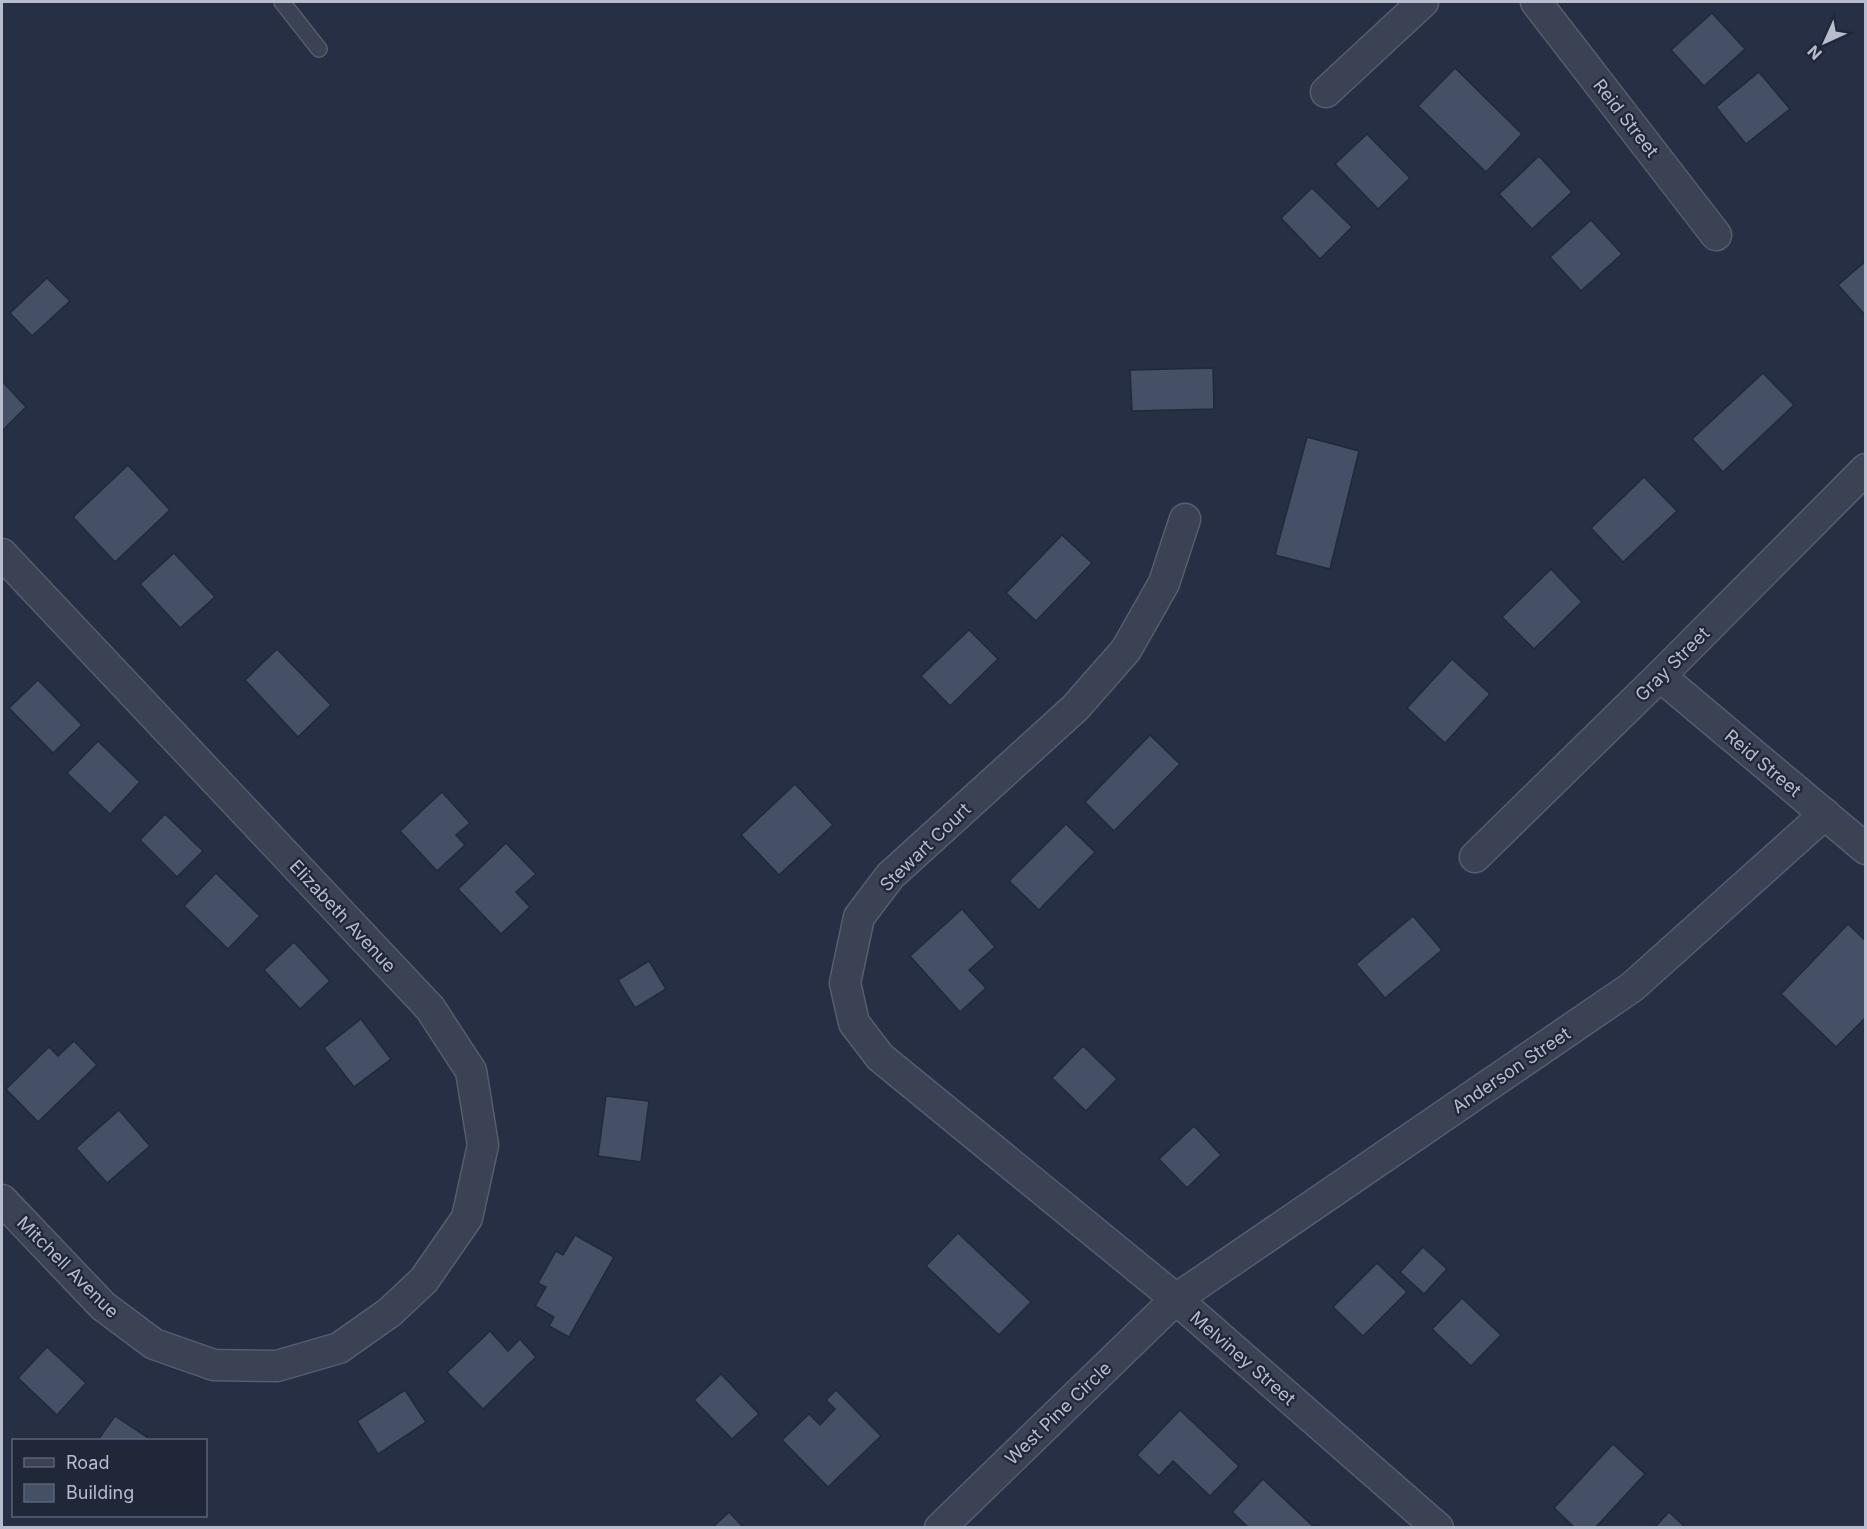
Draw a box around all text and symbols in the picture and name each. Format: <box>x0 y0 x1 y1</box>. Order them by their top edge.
north arrow <box>1795 12 1855 72</box>
text: N <box>1803 41 1826 64</box>
street label: Reid Street <box>1589 75 1663 161</box>
street label: Gray Street <box>1631 623 1713 705</box>
street label: Reid Street <box>1721 725 1805 801</box>
street label: Stewart Court <box>875 798 975 895</box>
street label: Elizabeth Avenue <box>286 855 400 977</box>
street label: Anderson Street <box>1448 1023 1574 1117</box>
street label: Mitchell Avenue <box>13 1212 123 1322</box>
street label: Melviney Street <box>1186 1307 1300 1409</box>
street label: West Pine Circle <box>1001 1357 1115 1469</box>
legend <box>12 1439 207 1517</box>
text: Road <box>66 1452 109 1473</box>
text: Building <box>66 1482 134 1503</box>

